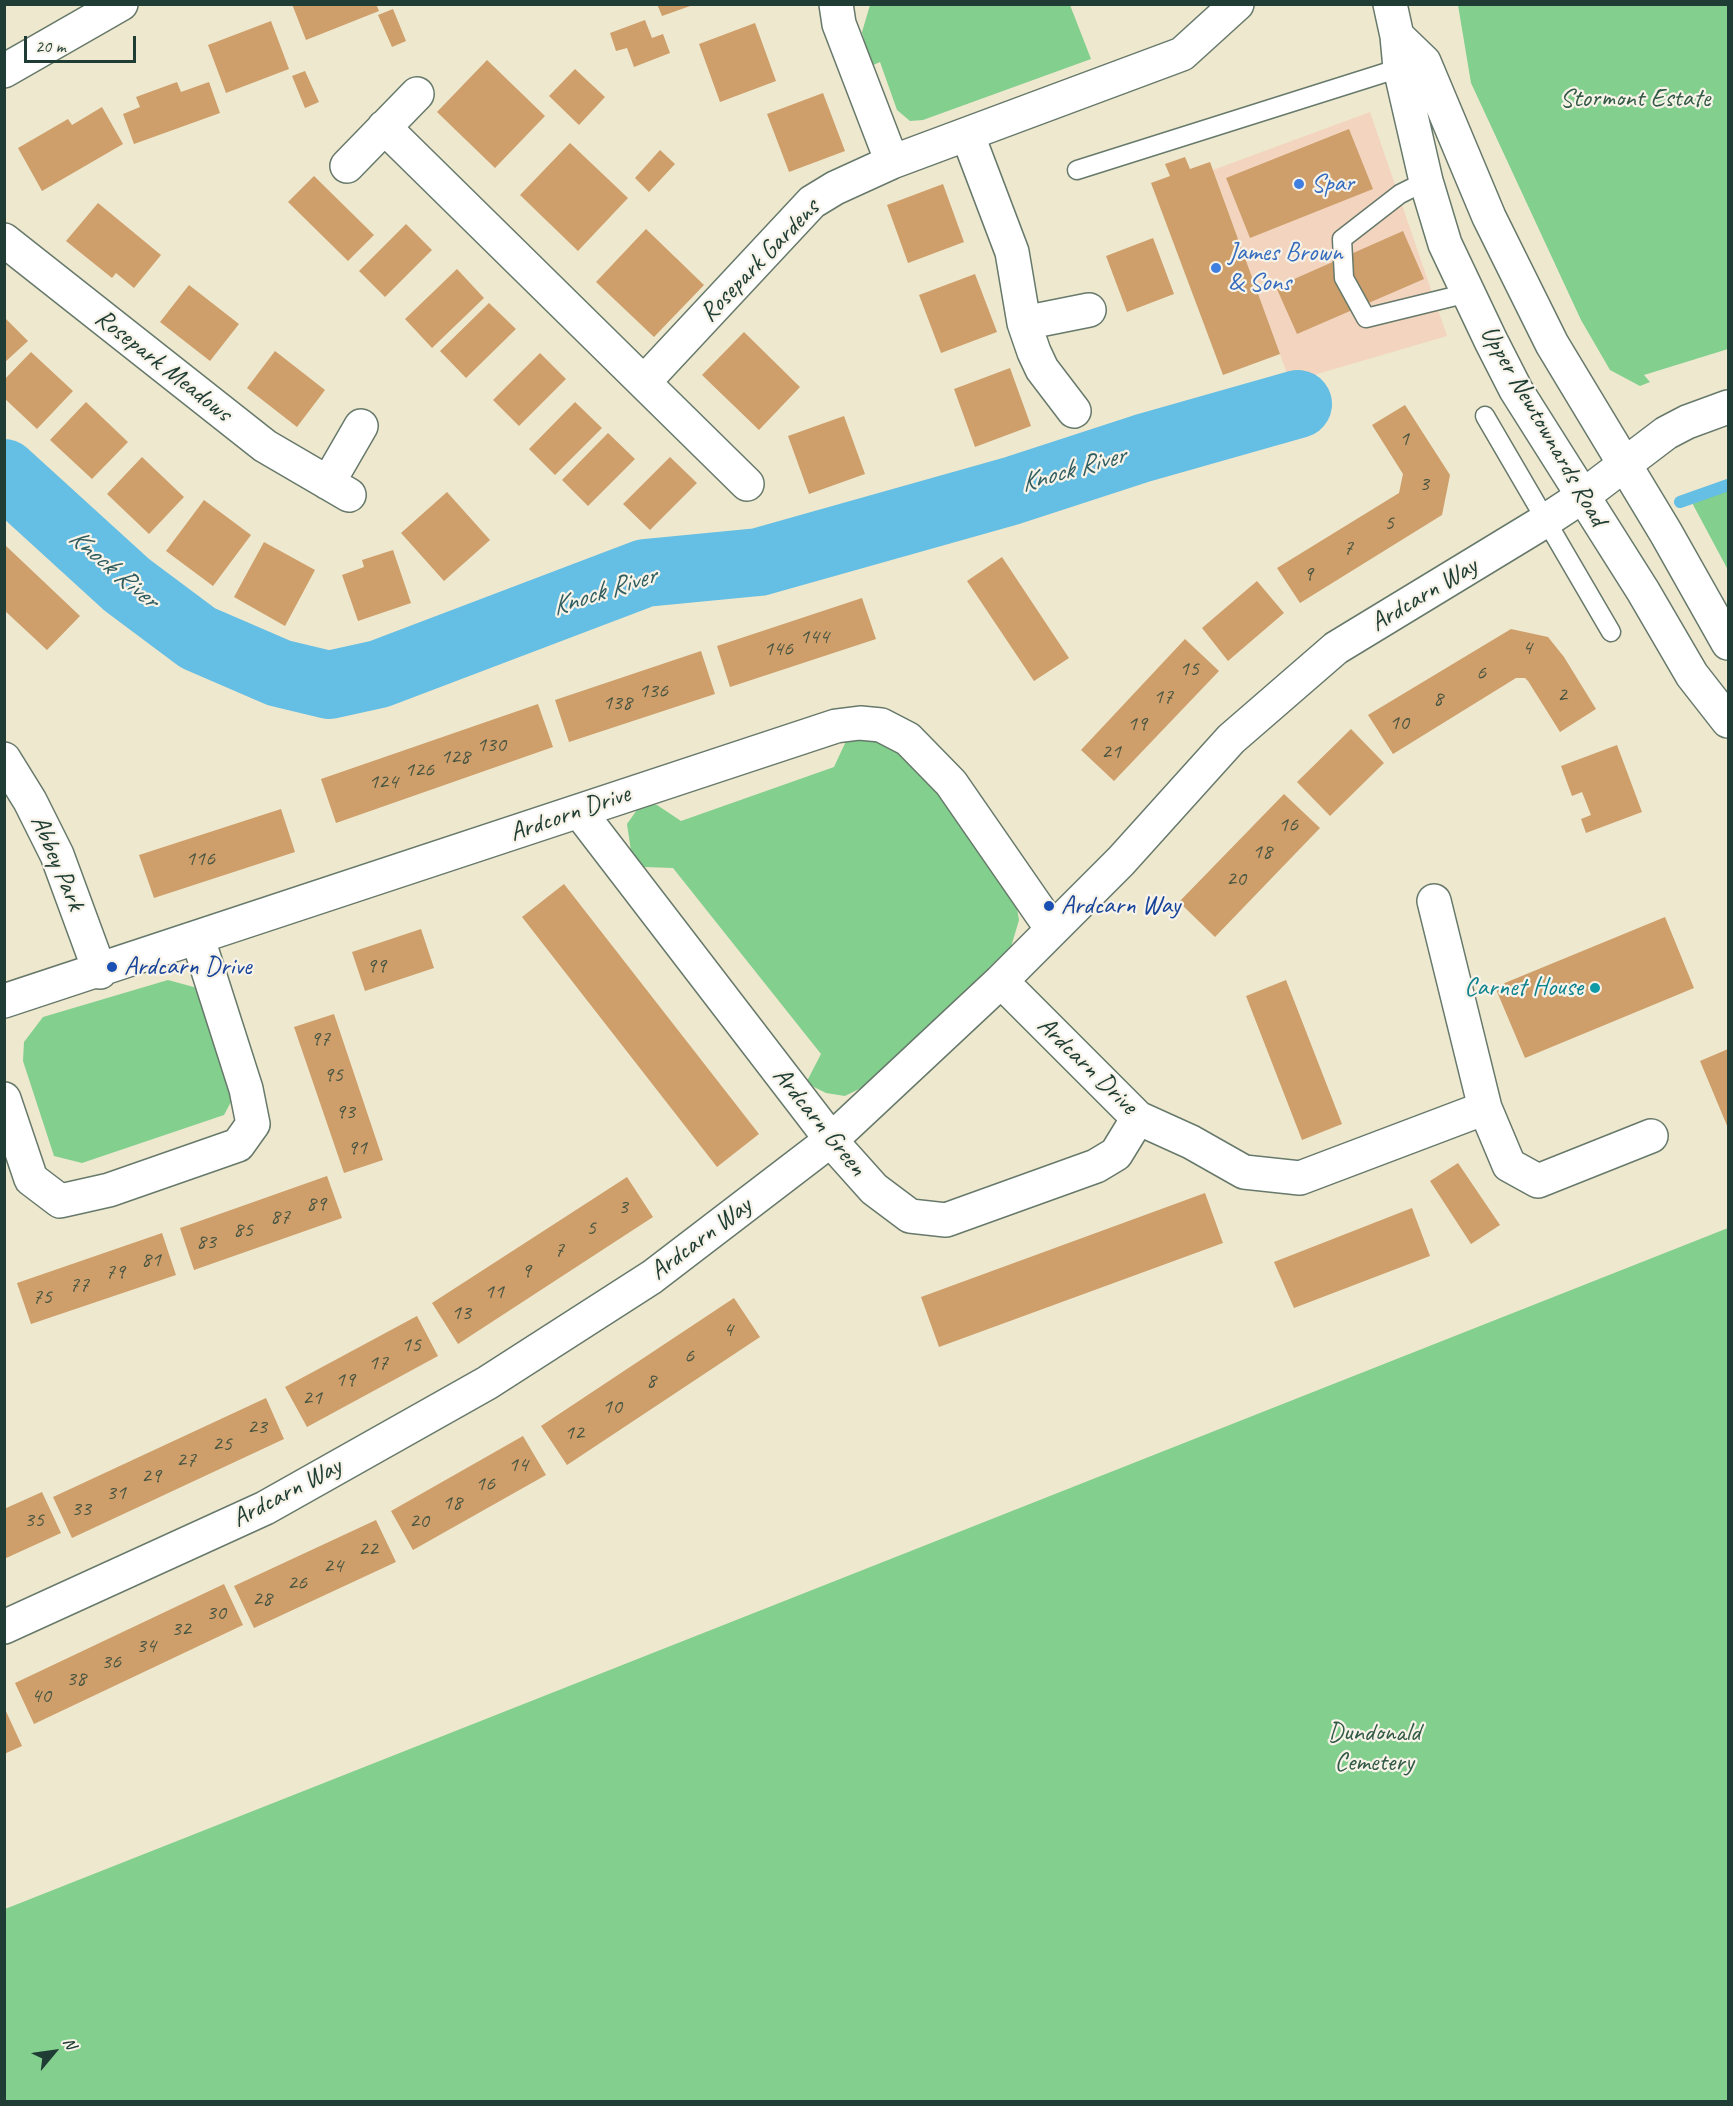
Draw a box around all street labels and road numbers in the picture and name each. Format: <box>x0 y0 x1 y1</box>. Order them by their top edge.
street label: Rosepark Gardens <box>694 193 826 329</box>
street label: Rosepark Meadows <box>88 303 238 429</box>
street label: Upper Newtownards Road <box>1473 320 1613 532</box>
street label: Ardcarn Way <box>1365 551 1483 639</box>
street label: Ardcorn Drive <box>506 779 634 849</box>
street label: Abbey Park <box>23 811 91 915</box>
street label: Ardcarn Drive <box>1030 1011 1144 1121</box>
street label: Ardcarn Green <box>766 1061 872 1183</box>
street label: Ardcarn Way <box>644 1191 758 1287</box>
street label: Ardcarn Way <box>227 1451 347 1535</box>

